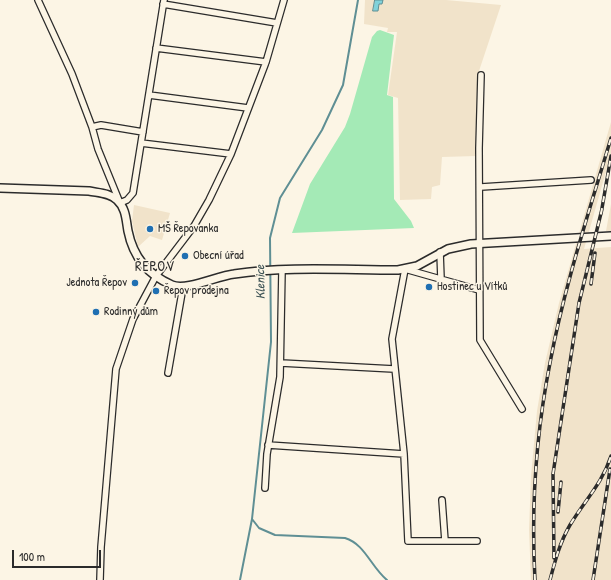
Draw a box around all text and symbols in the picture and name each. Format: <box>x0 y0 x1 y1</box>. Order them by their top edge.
place label: MŠ Řepovanka <box>158 222 218 236</box>
marker: MŠ Řepovanka <box>145 224 155 234</box>
place label: Obecní úřad <box>193 249 244 263</box>
marker: Obecní úřad <box>180 251 190 261</box>
district label: ŘEPOV <box>135 259 175 275</box>
water label: Klenice <box>253 265 269 299</box>
place label: Jednota Řepov <box>66 276 127 290</box>
marker: Jednota Řepov <box>130 278 140 288</box>
place label: Hostinec u Vítků <box>437 280 507 294</box>
marker: Hostinec u Vítků <box>424 282 434 292</box>
place label: Řepov prodejna <box>164 284 229 298</box>
marker: Řepov prodejna <box>151 286 161 296</box>
place label: Rodinný dům <box>104 305 158 319</box>
marker: Rodinný dům <box>91 307 101 317</box>
scale bar <box>14 542 103 568</box>
text: 100 m <box>19 548 45 565</box>

